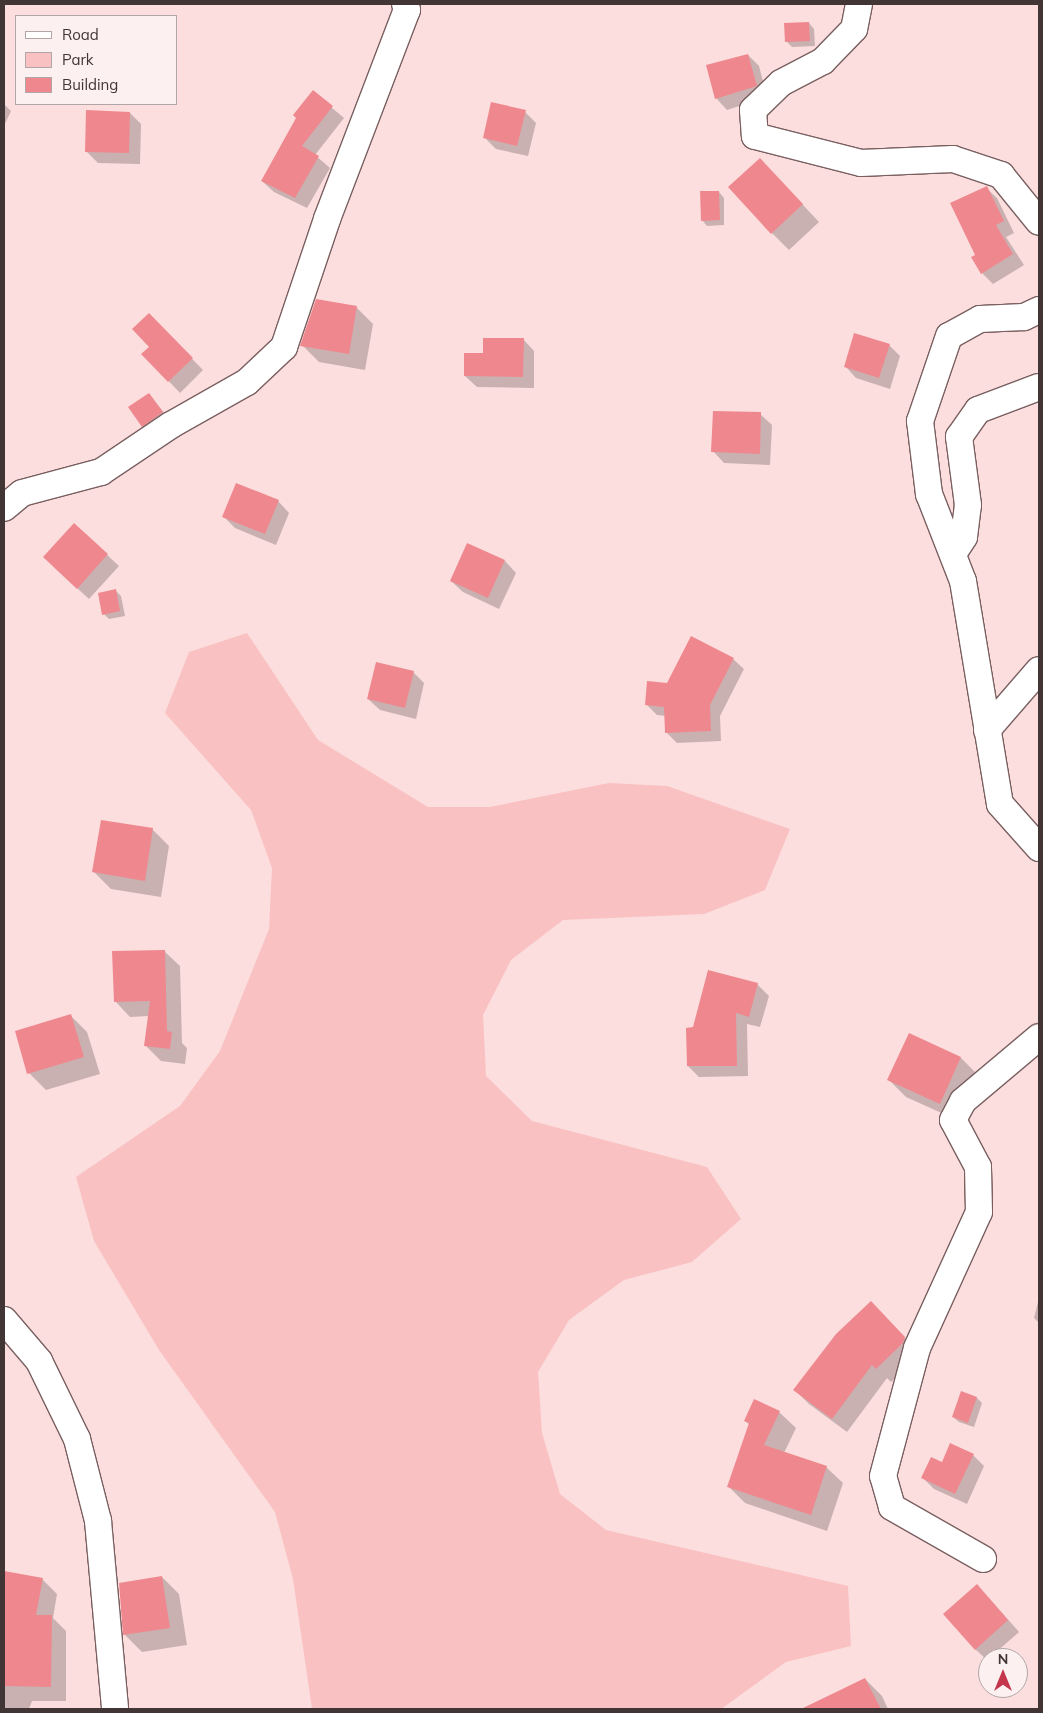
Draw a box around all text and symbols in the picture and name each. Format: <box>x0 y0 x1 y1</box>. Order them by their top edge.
legend <box>15 15 178 105</box>
text: Road <box>62 25 99 44</box>
text: Park <box>62 50 94 69</box>
text: Building <box>62 75 118 94</box>
north arrow <box>978 1648 1028 1698</box>
text: N <box>998 1650 1008 1668</box>

